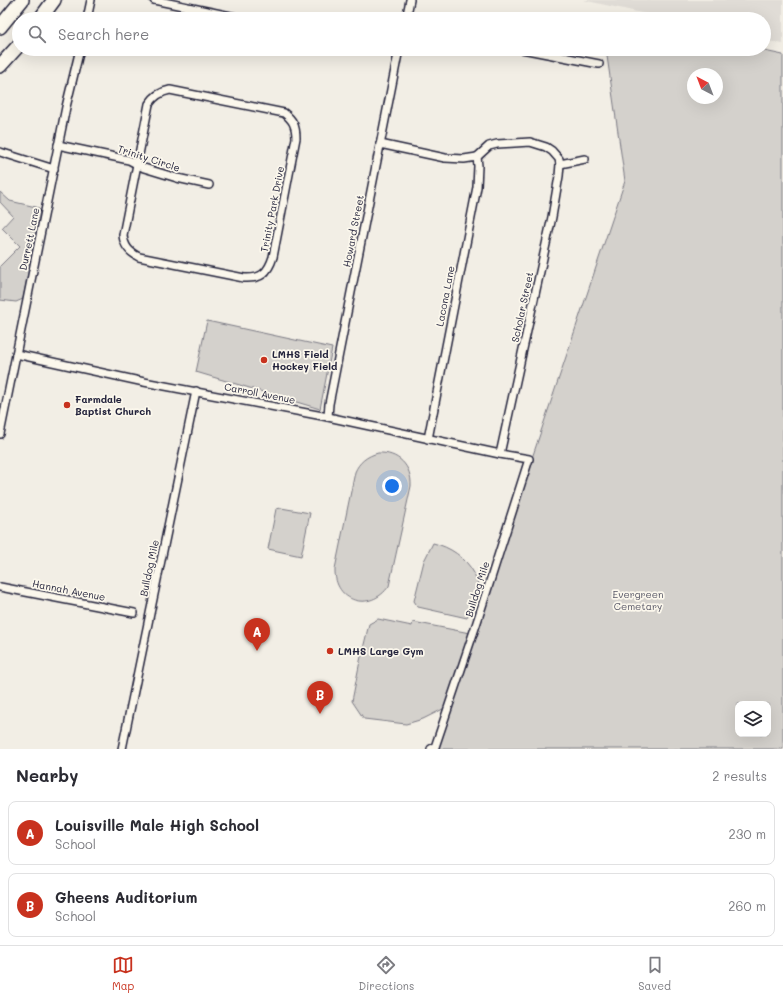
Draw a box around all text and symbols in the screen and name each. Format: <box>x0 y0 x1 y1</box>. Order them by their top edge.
search box <box>12 12 771 56</box>
icon: search <box>26 23 48 45</box>
text: Search here <box>58 24 149 44</box>
north arrow <box>687 68 723 104</box>
street label: Trinity Circle <box>116 141 182 175</box>
street label: Trinity Park Drive <box>257 165 287 253</box>
street label: Howard Street <box>339 194 367 268</box>
street label: Durrett Lane <box>16 206 42 272</box>
street label: Lacona Lane <box>432 264 458 328</box>
street label: Scholar Street <box>508 270 536 344</box>
place label: LMHS Field Hockey Field <box>272 347 338 373</box>
marker: LMHS Field Hockey Field <box>259 355 269 365</box>
street label: Carroll Avenue <box>223 379 297 407</box>
place label: Farmdale Baptist Church <box>75 392 151 418</box>
marker: Farmdale Baptist Church <box>62 400 72 410</box>
your location <box>382 476 402 496</box>
street label: Bulldog Mile <box>136 538 162 598</box>
street label: Bulldog Mile <box>461 559 493 619</box>
street label: Hannah Avenue <box>31 576 107 604</box>
park label: Evergreen Cemetary <box>613 587 663 613</box>
pin: A <box>244 618 270 651</box>
place label: LMHS Large Gym <box>338 644 424 658</box>
marker: LMHS Large Gym <box>325 646 335 656</box>
pin: B <box>307 681 333 714</box>
map controls <box>735 701 771 737</box>
button: layers <box>735 701 771 737</box>
text: Nearby <box>16 764 78 786</box>
text: 2 results <box>712 767 767 784</box>
text: Louisville Male High School <box>55 815 259 835</box>
text: A <box>25 825 35 842</box>
text: 230 m <box>729 825 766 842</box>
text: School <box>55 835 96 852</box>
text: Gheens Auditorium <box>55 887 198 907</box>
text: B <box>26 897 34 914</box>
text: 260 m <box>728 897 766 914</box>
text: School <box>55 907 96 924</box>
tab: Map <box>112 954 134 993</box>
tab: Directions <box>358 954 414 993</box>
tab: Saved <box>638 954 671 993</box>

